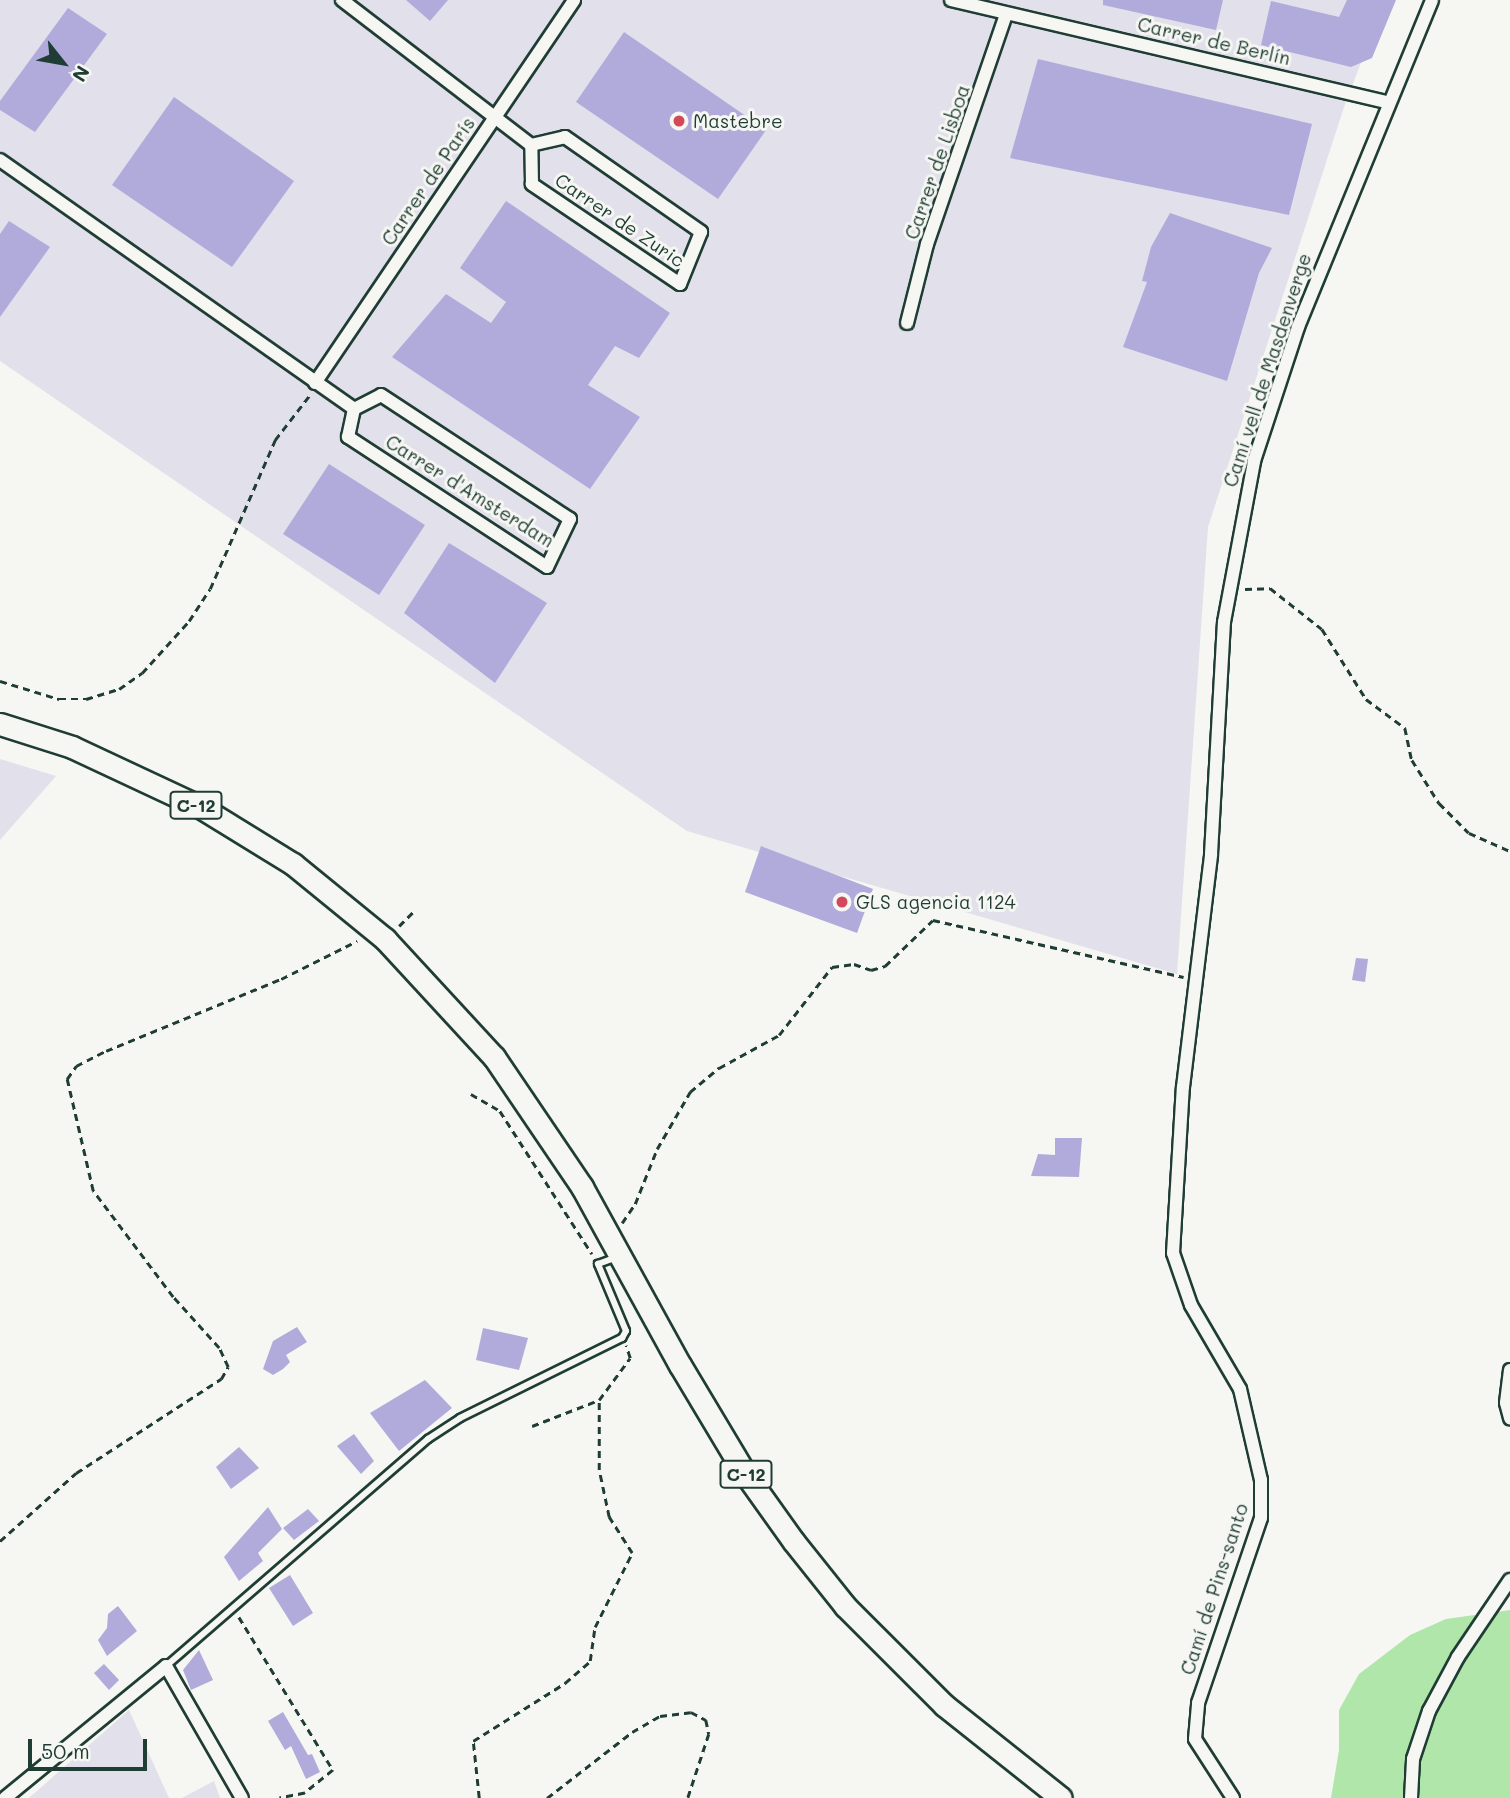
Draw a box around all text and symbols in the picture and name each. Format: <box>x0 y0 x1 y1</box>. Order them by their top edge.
street label: Carrer de Berlín <box>1135 12 1293 70</box>
north arrow <box>28 28 98 98</box>
text: N <box>67 61 96 87</box>
street label: Carrer de Lisboa <box>900 82 974 242</box>
place label: Mastebre <box>693 110 783 132</box>
street label: Carrer de París <box>377 112 479 250</box>
marker: Mastebre <box>671 113 687 129</box>
street label: Carrer de Zuric <box>551 168 689 272</box>
street label: Camí vell de Masdenverge <box>1218 250 1316 490</box>
street label: Carrer d'Amsterdam <box>382 430 558 552</box>
road number: C-12 <box>168 790 224 820</box>
place label: GLS agencia 1124 <box>856 891 1016 913</box>
marker: GLS agencia 1124 <box>834 894 850 910</box>
road number: C-12 <box>718 1460 774 1489</box>
street label: Camí de Pins-santo <box>1176 1500 1252 1678</box>
scale bar <box>32 1724 150 1768</box>
text: 50 m <box>41 1737 90 1764</box>

